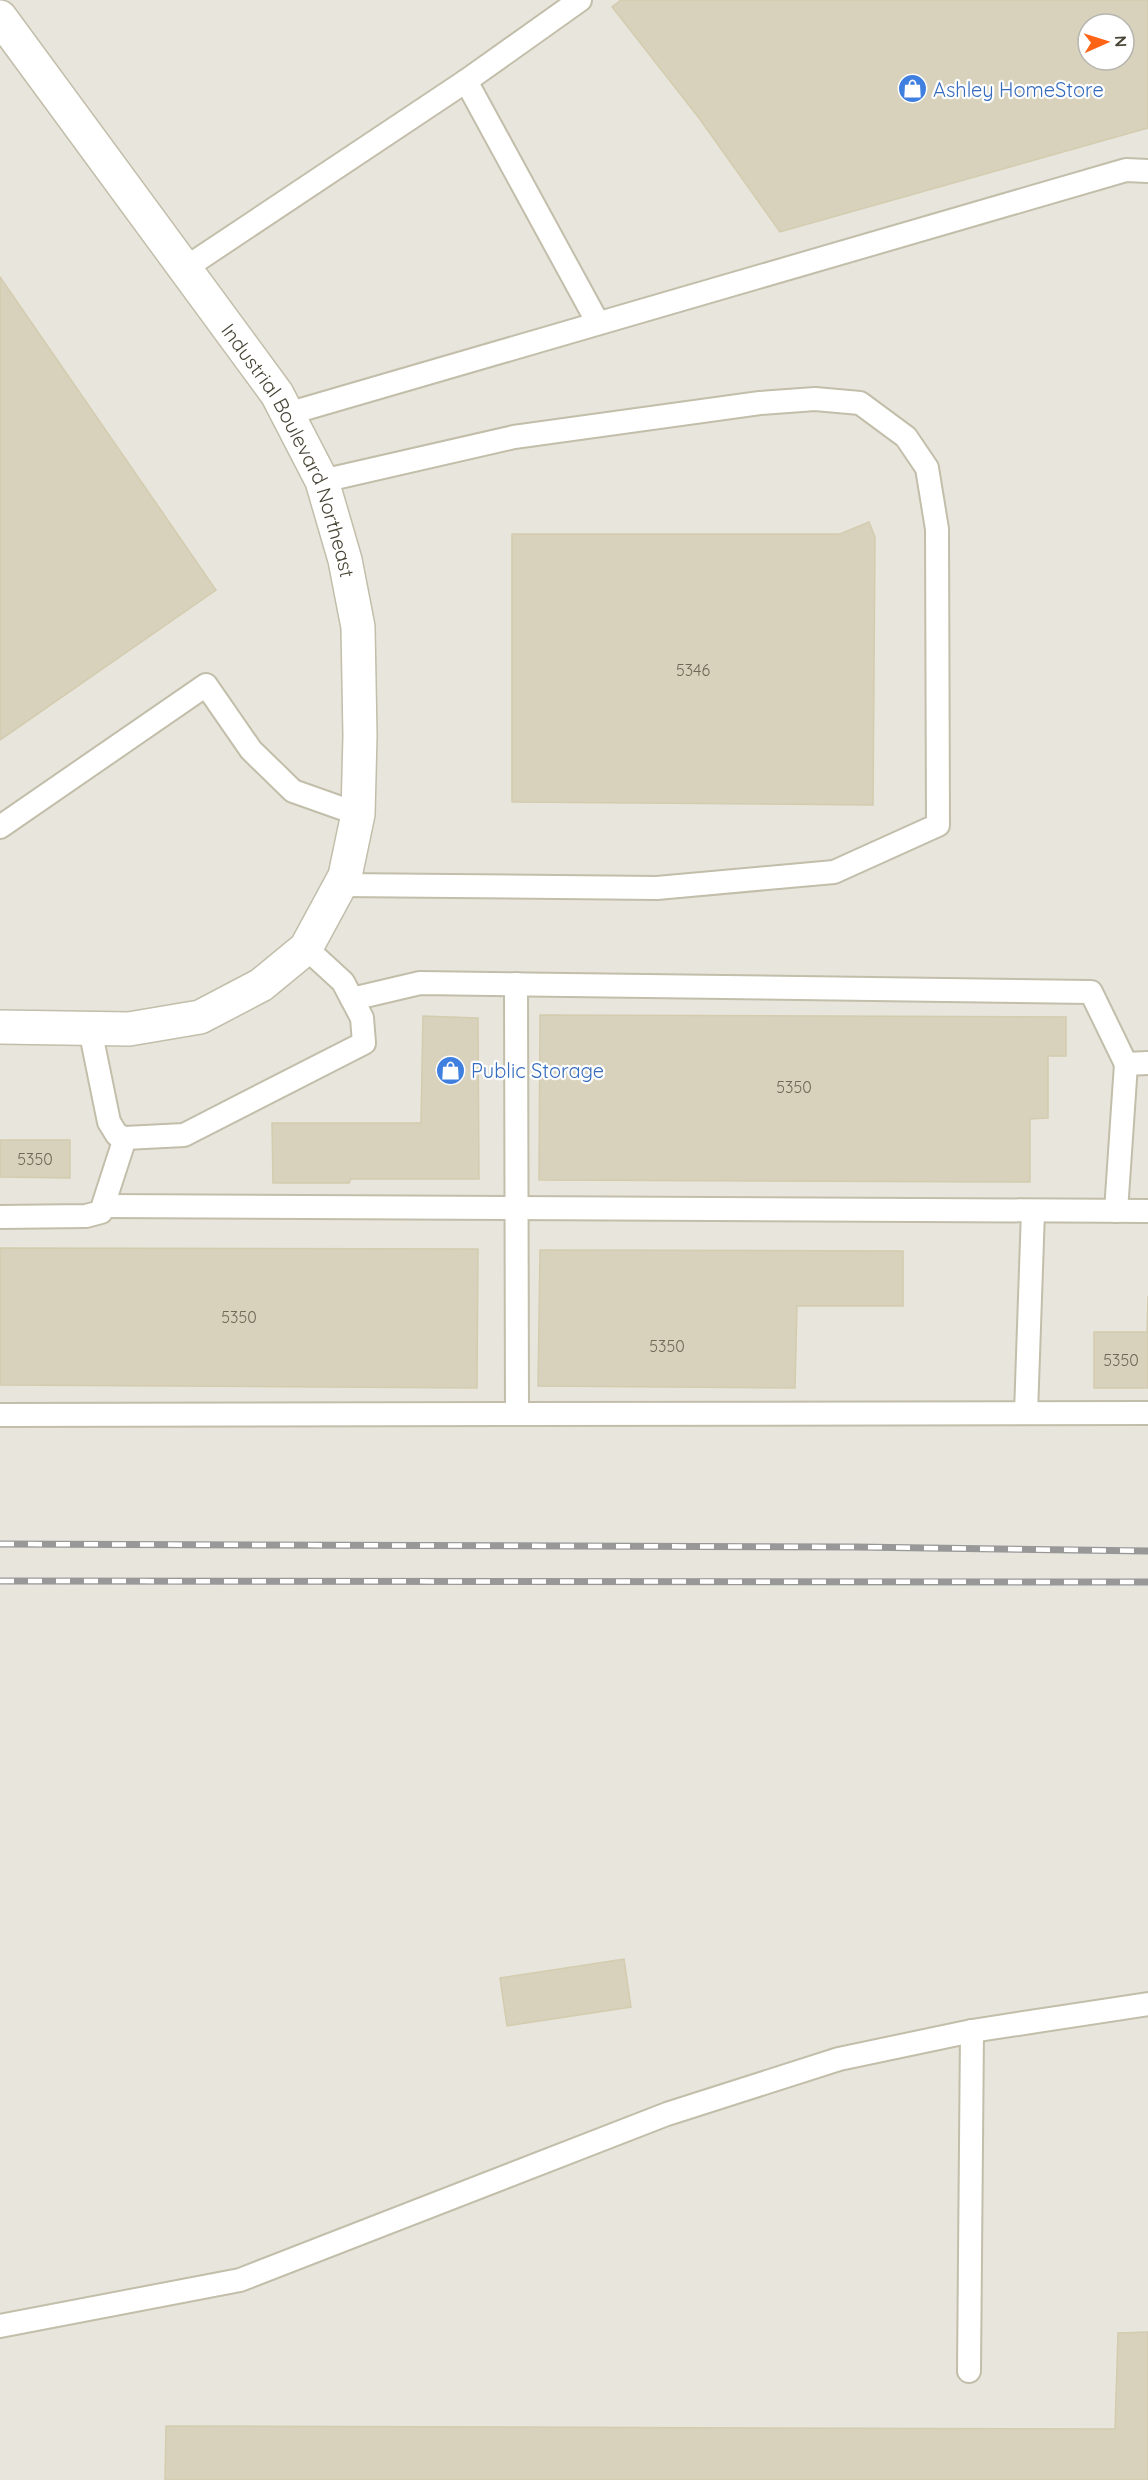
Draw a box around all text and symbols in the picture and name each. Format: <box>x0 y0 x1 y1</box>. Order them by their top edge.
north arrow <box>1076 12 1136 72</box>
text: N <box>1111 35 1131 48</box>
shop icon: Ashley HomeStore <box>896 73 928 105</box>
place label: Ashley HomeStore <box>933 77 1104 102</box>
street label: Industrial Boulevard Northeast <box>217 318 361 580</box>
house number: 5346 <box>676 660 710 680</box>
shop icon: Public Storage <box>434 1054 466 1086</box>
place label: Public Storage <box>471 1058 604 1083</box>
house number: 5350 <box>776 1077 812 1097</box>
house number: 5350 <box>17 1149 53 1169</box>
house number: 5350 <box>221 1307 257 1327</box>
house number: 5350 <box>649 1336 685 1356</box>
house number: 5350 <box>1103 1350 1139 1370</box>

